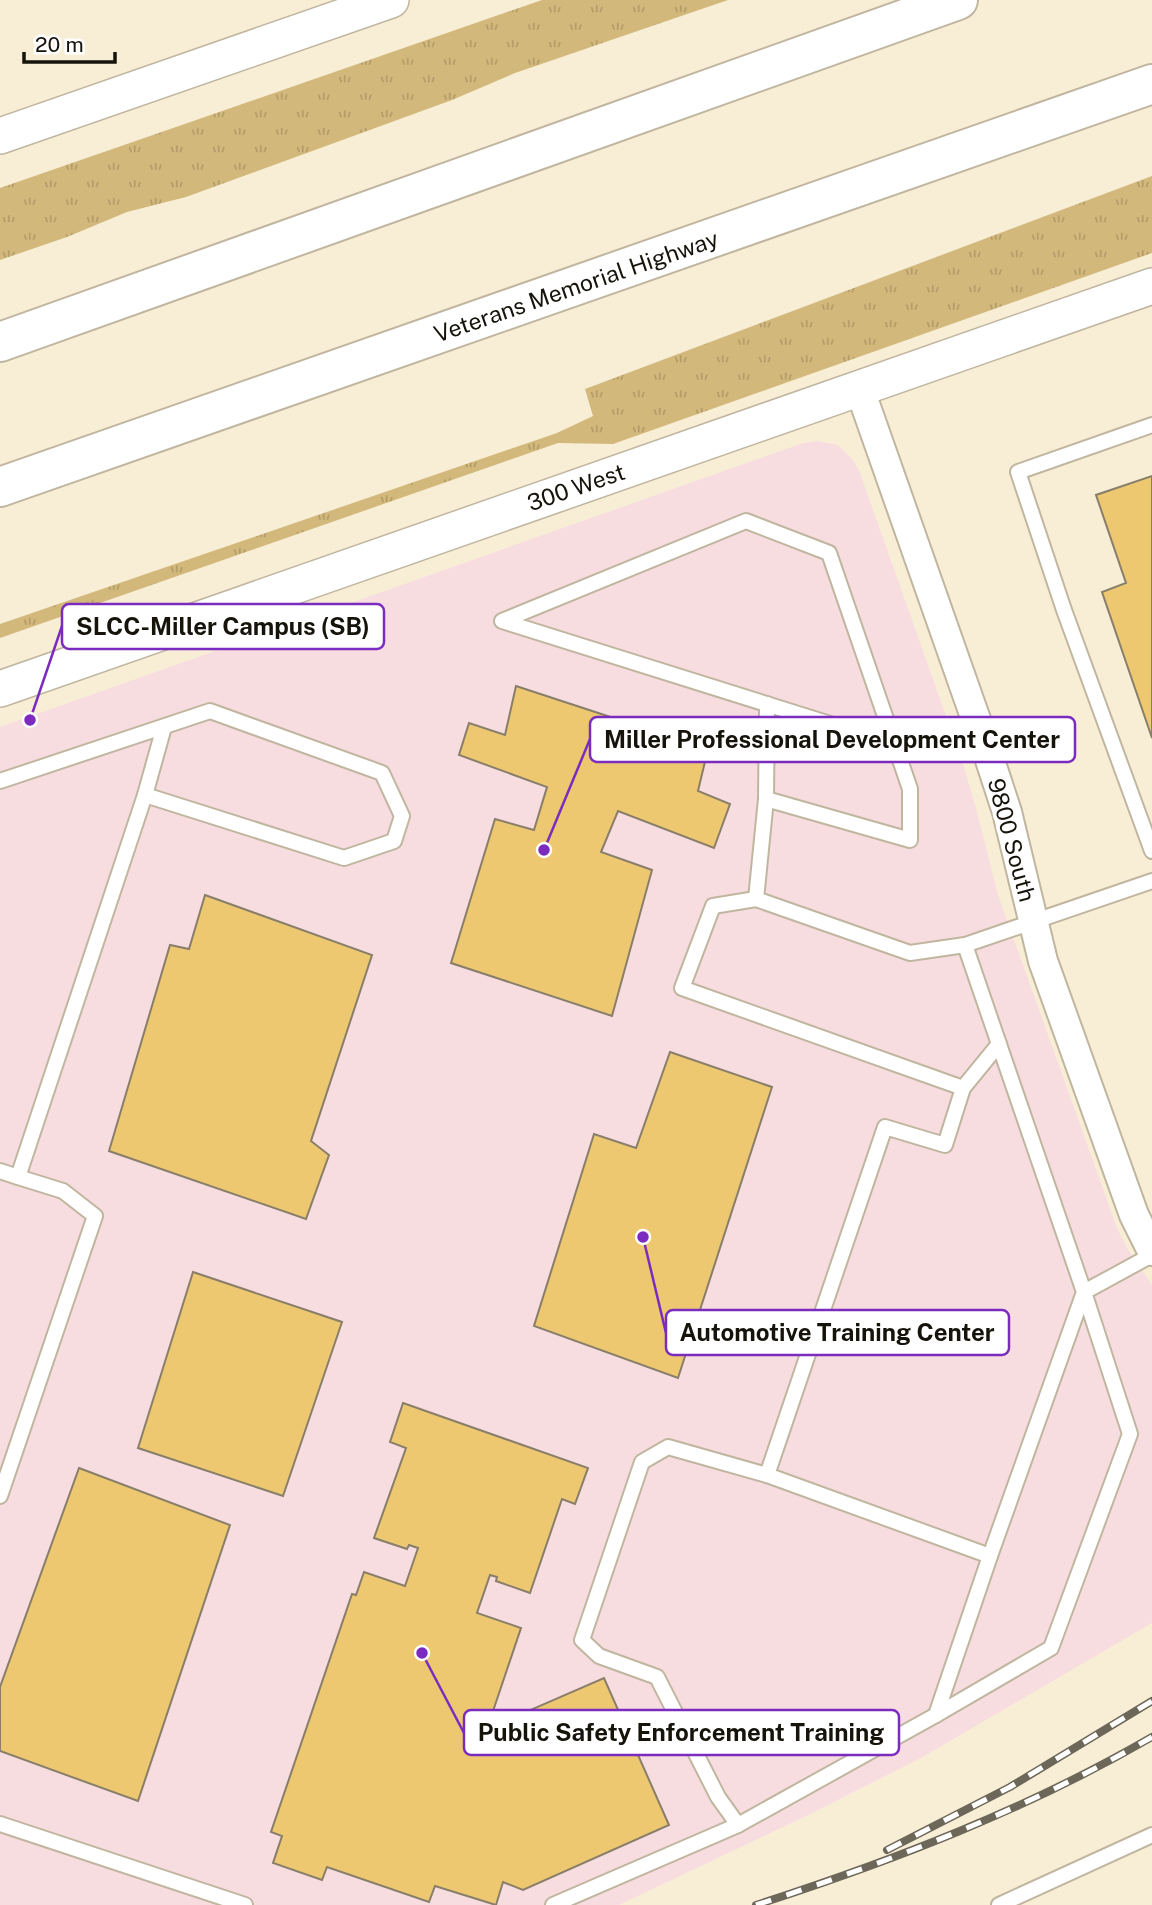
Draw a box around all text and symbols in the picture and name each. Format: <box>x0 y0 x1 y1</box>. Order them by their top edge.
scale bar <box>24 21 116 65</box>
text: 20 m <box>35 32 84 57</box>
street label: Veterans Memorial Highway <box>430 225 722 347</box>
street label: 300 West <box>524 458 628 516</box>
callout: SLCC-Miller Campus (SB) <box>62 604 384 649</box>
text: SLCC-Miller Campus (SB) <box>76 612 370 640</box>
callout: Miller Professional Development Center <box>590 717 1075 762</box>
text: Miller Professional Development Center <box>604 725 1060 753</box>
street label: 9800 South <box>983 775 1041 905</box>
callout: Automotive Training Center <box>666 1310 1009 1355</box>
text: Automotive Training Center <box>679 1318 995 1346</box>
callout: Public Safety Enforcement Training <box>464 1710 899 1755</box>
text: Public Safety Enforcement Training <box>478 1718 884 1746</box>

